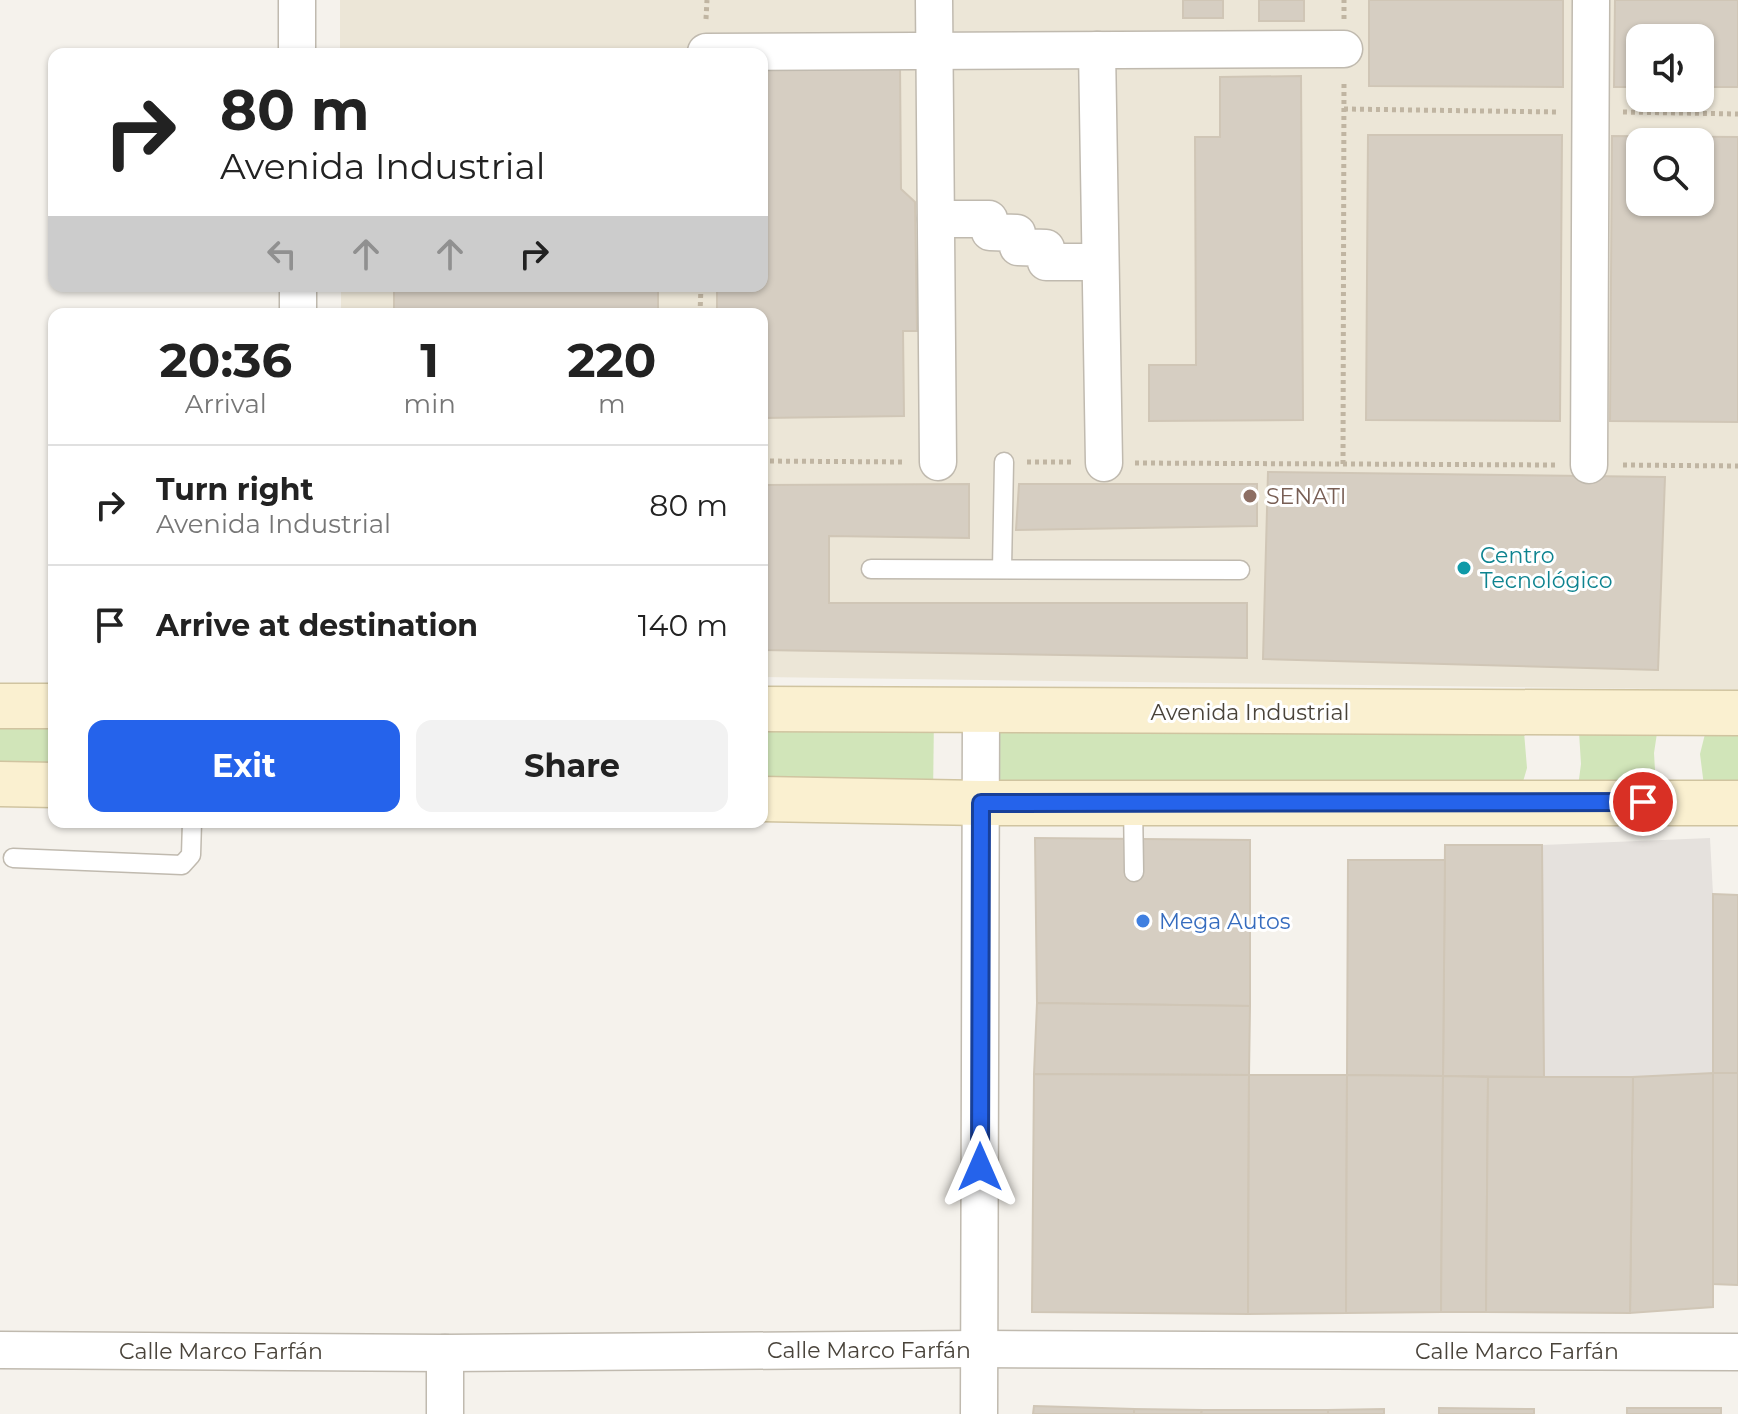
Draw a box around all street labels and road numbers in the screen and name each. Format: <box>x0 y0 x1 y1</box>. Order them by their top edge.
street label: Avenida Industrial <box>1151 699 1349 726</box>
street label: Calle Marco Farfán <box>767 1337 971 1364</box>
street label: Calle Marco Farfán <box>119 1338 323 1365</box>
street label: Calle Marco Farfán <box>1415 1338 1619 1365</box>

